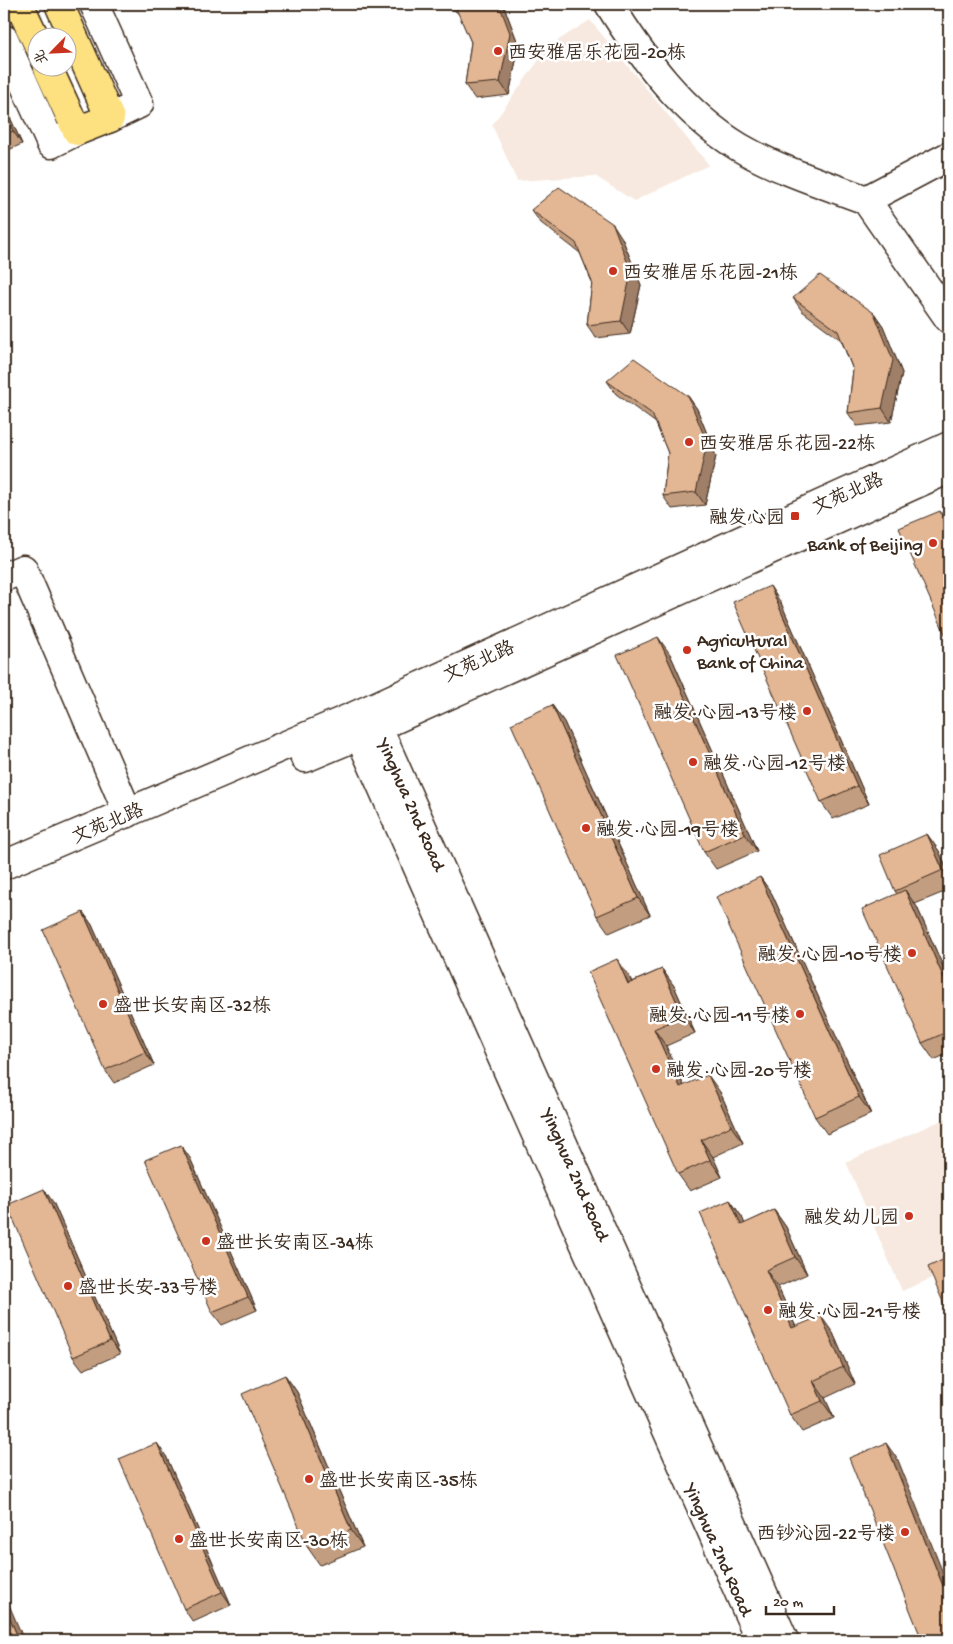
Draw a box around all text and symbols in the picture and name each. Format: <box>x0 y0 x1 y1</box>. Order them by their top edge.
north arrow <box>28 28 78 78</box>
place label: 西安雅居乐花园-20栋 <box>508 42 686 66</box>
marker: 西安雅居乐花园-20栋 <box>492 45 504 57</box>
text: 北 <box>32 46 53 66</box>
place label: 西安雅居乐花园-21栋 <box>623 262 798 286</box>
marker: 西安雅居乐花园-21栋 <box>607 265 619 277</box>
place label: 西安雅居乐花园-22栋 <box>699 433 876 457</box>
marker: 西安雅居乐花园-22栋 <box>683 436 695 448</box>
street label: 文苑北路 <box>809 468 888 521</box>
place label: 融发心园 <box>709 507 785 531</box>
marker: 融发心园 <box>789 510 801 522</box>
place label: Bank of Beijing <box>806 535 923 558</box>
marker: Bank of Beijing <box>927 537 939 549</box>
place label: Agricultural Bank of China <box>696 631 805 676</box>
street label: 文苑北路 <box>440 636 519 689</box>
marker: Agricultural Bank of China <box>681 644 693 656</box>
place label: 融发·心园-13号楼 <box>654 702 797 726</box>
marker: 融发·心园-13号楼 <box>801 705 813 717</box>
street label: Yinghua 2nd Road <box>370 734 450 877</box>
place label: 融发·心园-12号楼 <box>703 753 846 777</box>
marker: 融发·心园-12号楼 <box>687 756 699 768</box>
street label: 文苑北路 <box>68 799 148 851</box>
place label: 融发·心园-19号楼 <box>596 819 739 843</box>
marker: 融发·心园-19号楼 <box>580 822 592 834</box>
place label: 融发·心园-10号楼 <box>758 944 902 968</box>
marker: 融发·心园-10号楼 <box>906 947 918 959</box>
place label: 盛世长安南区-32栋 <box>113 995 271 1019</box>
marker: 盛世长安南区-32栋 <box>97 998 109 1010</box>
place label: 融发·心园-11号楼 <box>649 1005 790 1029</box>
marker: 融发·心园-11号楼 <box>794 1008 806 1020</box>
place label: 融发·心园-20号楼 <box>666 1060 812 1084</box>
marker: 融发·心园-20号楼 <box>650 1063 662 1075</box>
street label: Yinghua 2nd Road <box>534 1104 614 1247</box>
place label: 融发幼儿园 <box>804 1207 899 1231</box>
marker: 融发幼儿园 <box>903 1210 915 1222</box>
place label: 盛世长安南区-34栋 <box>216 1232 374 1256</box>
marker: 盛世长安南区-34栋 <box>200 1235 212 1247</box>
place label: 盛世长安-33号楼 <box>78 1277 218 1301</box>
marker: 盛世长安-33号楼 <box>62 1280 74 1292</box>
place label: 融发·心园-21号楼 <box>778 1301 921 1325</box>
marker: 融发·心园-21号楼 <box>762 1304 774 1316</box>
place label: 盛世长安南区-35栋 <box>319 1470 478 1494</box>
marker: 盛世长安南区-35栋 <box>303 1473 315 1485</box>
street label: Yinghua 2nd Road <box>677 1479 757 1622</box>
place label: 西钞沁园-22号楼 <box>756 1523 895 1547</box>
marker: 西钞沁园-22号楼 <box>899 1526 911 1538</box>
place label: 盛世长安南区-30栋 <box>189 1530 349 1554</box>
marker: 盛世长安南区-30栋 <box>173 1533 185 1545</box>
scale bar <box>766 1584 833 1616</box>
text: 20 m <box>773 1594 803 1612</box>

